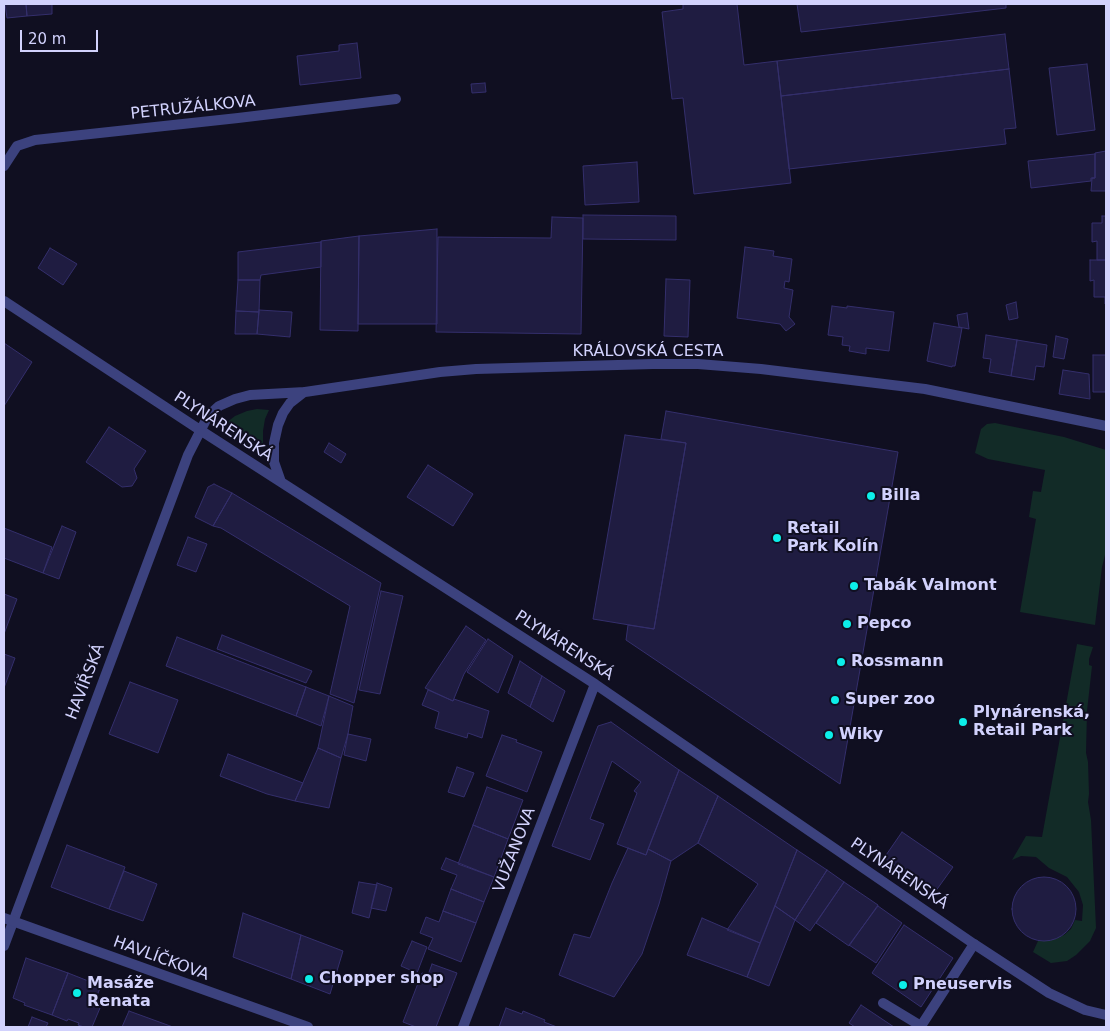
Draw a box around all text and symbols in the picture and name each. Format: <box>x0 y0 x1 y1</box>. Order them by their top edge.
scale bar <box>22 20 100 52</box>
text: 20 m <box>28 30 66 48</box>
street label: PETRUŽÁLKOVA <box>129 92 257 124</box>
street label: KRÁLOVSKÁ CESTA <box>573 342 723 362</box>
street label: PLYNÁRENSKÁ <box>170 388 276 466</box>
place label: Billa <box>881 486 920 506</box>
marker: Billa <box>865 490 877 502</box>
place label: Retail Park Kolín <box>787 519 879 557</box>
marker: Retail Park Kolín <box>771 532 783 544</box>
place label: Tabák Valmont <box>864 576 997 596</box>
marker: Tabák Valmont <box>848 580 860 592</box>
street label: PLYNÁRENSKÁ <box>511 607 617 685</box>
place label: Pepco <box>857 614 912 634</box>
marker: Pepco <box>841 618 853 630</box>
street label: HAVÍŘSKÁ <box>63 641 109 723</box>
place label: Rossmann <box>851 652 944 672</box>
marker: Rossmann <box>835 656 847 668</box>
place label: Super zoo <box>845 690 935 710</box>
marker: Super zoo <box>829 694 841 706</box>
place label: Plynárenská, Retail Park <box>973 703 1090 741</box>
marker: Plynárenská, Retail Park <box>957 716 969 728</box>
place label: Wiky <box>839 725 883 745</box>
marker: Wiky <box>823 729 835 741</box>
street label: VUŽANOVA <box>490 805 540 895</box>
street label: PLYNÁRENSKÁ <box>847 834 951 914</box>
street label: HAVLÍČKOVA <box>110 933 212 985</box>
place label: Chopper shop <box>319 969 444 989</box>
marker: Chopper shop <box>303 973 315 985</box>
place label: Masáže Renata <box>87 974 154 1012</box>
place label: Pneuservis <box>913 975 1012 995</box>
marker: Pneuservis <box>897 979 909 991</box>
marker: Masáže Renata <box>71 987 83 999</box>

